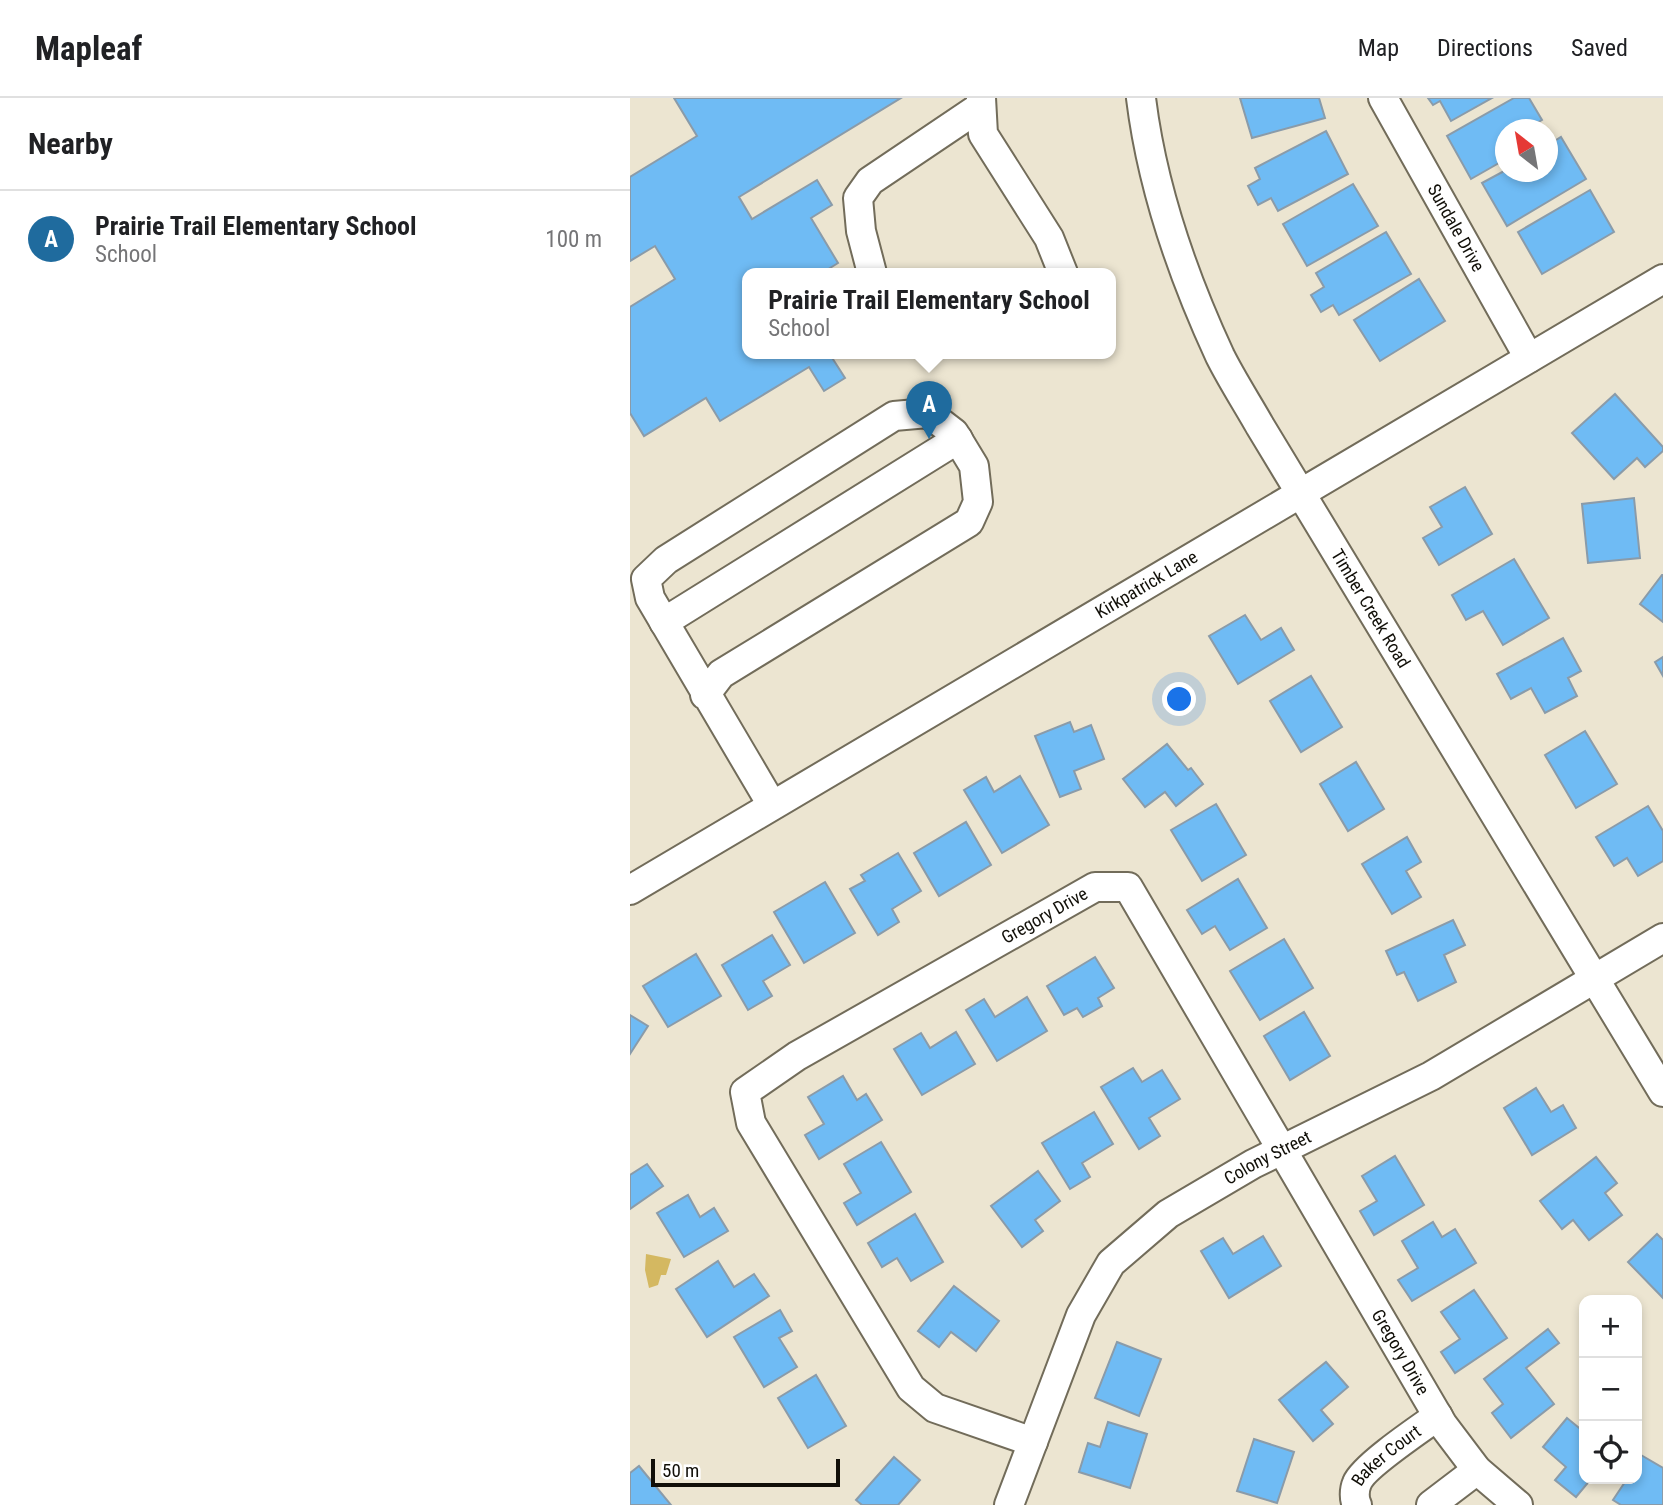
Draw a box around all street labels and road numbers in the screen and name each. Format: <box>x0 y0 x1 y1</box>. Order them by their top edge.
street label: Sundale Drive <box>1423 180 1489 275</box>
street label: Timber Creek Road <box>1327 545 1415 672</box>
street label: Kirkpatrick Lane <box>1091 546 1201 622</box>
street label: Gregory Drive <box>998 882 1091 948</box>
street label: Colony Street <box>1220 1126 1314 1189</box>
street label: Gregory Drive <box>1368 1305 1434 1398</box>
street label: Baker Court <box>1347 1420 1425 1489</box>

